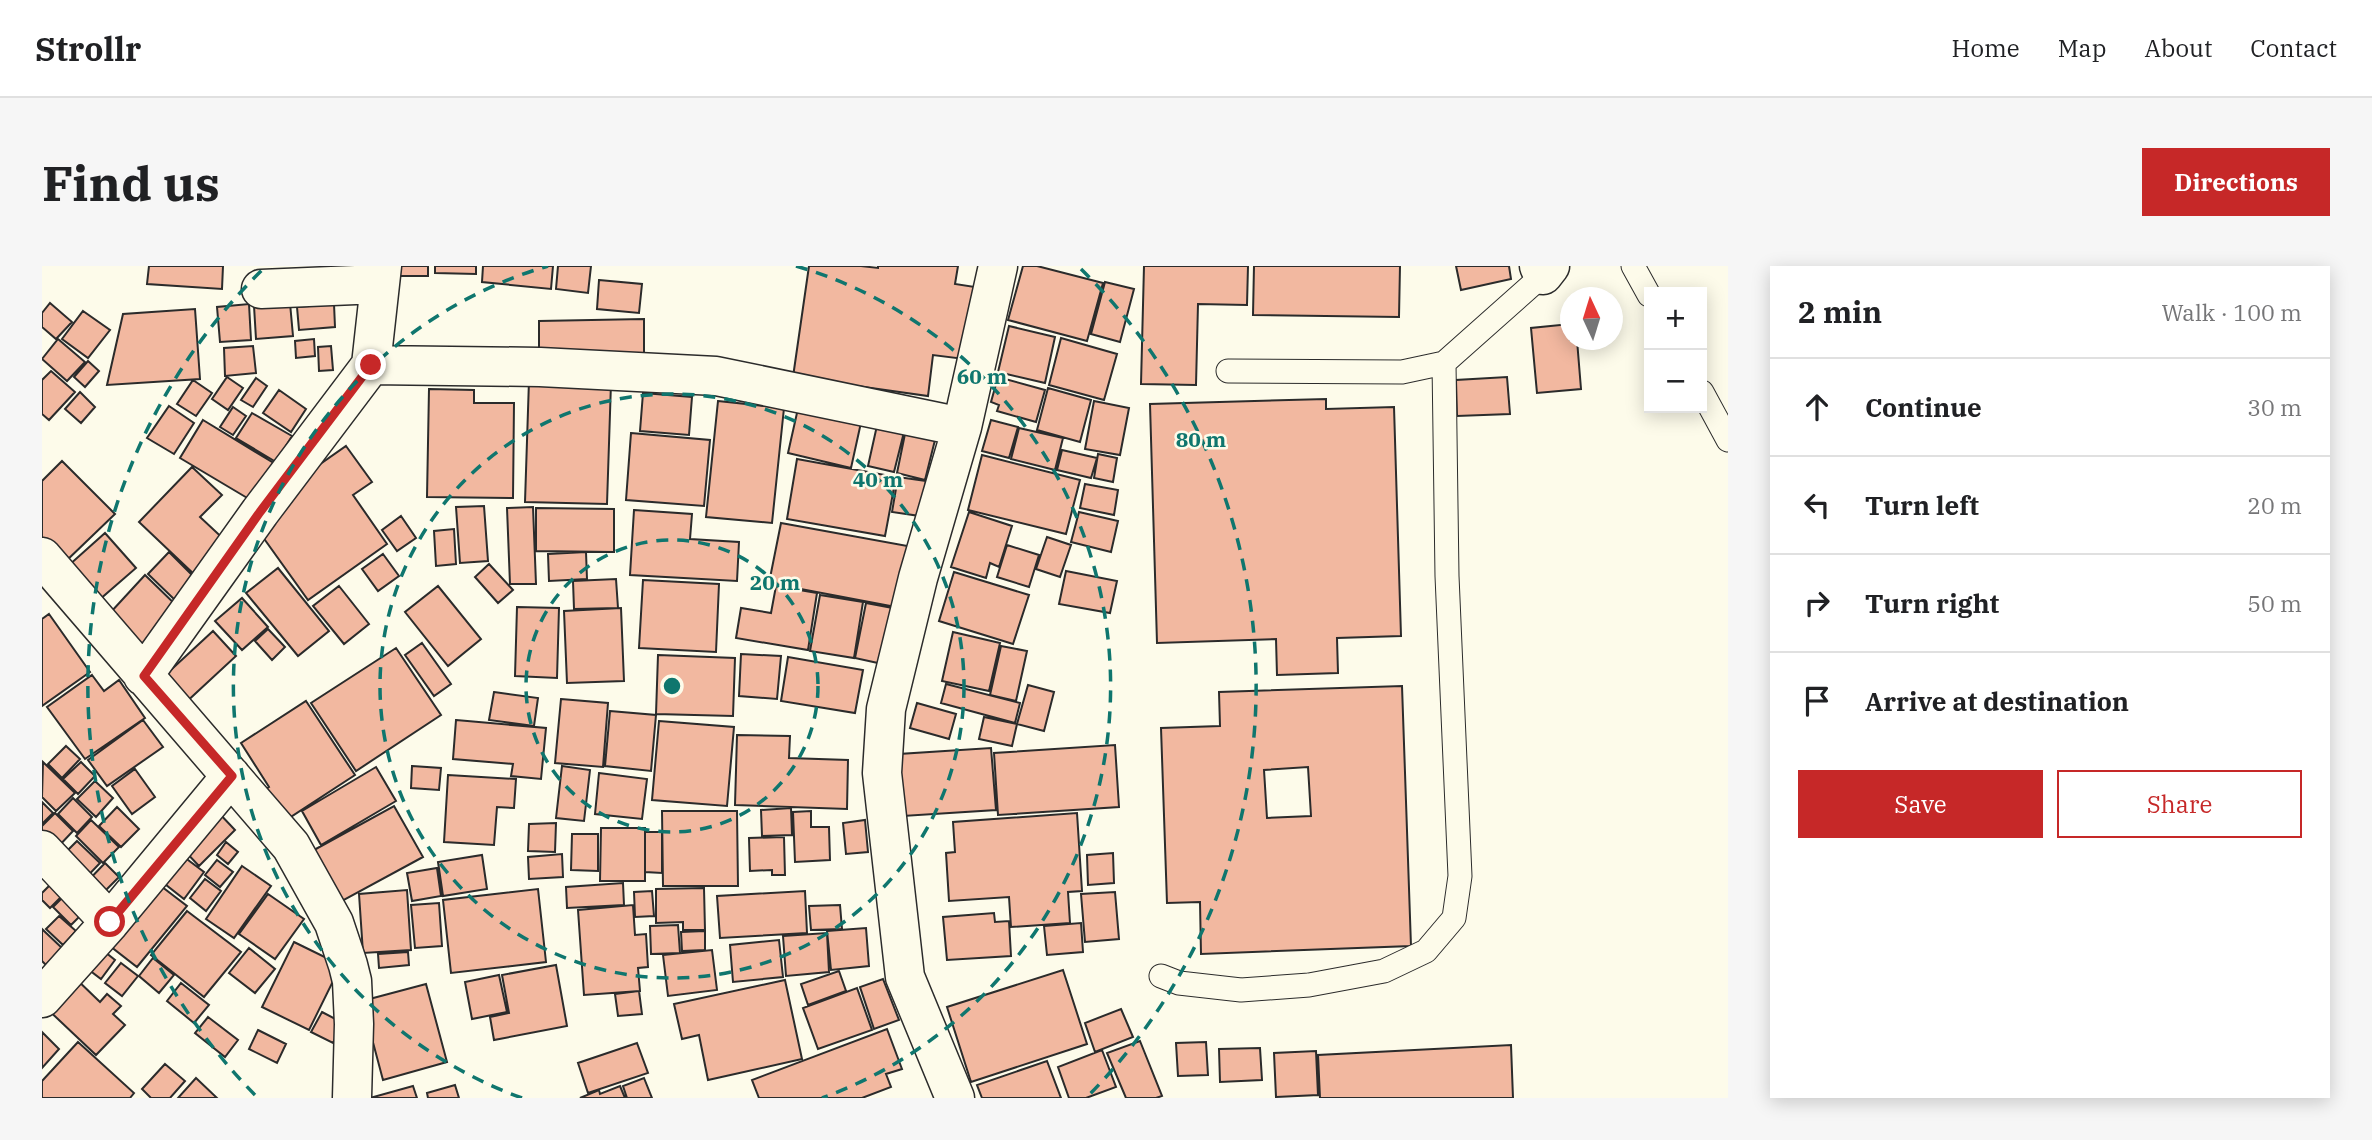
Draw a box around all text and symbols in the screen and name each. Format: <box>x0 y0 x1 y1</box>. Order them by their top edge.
text: Strollr <box>35 27 141 70</box>
text: Home <box>1952 32 2020 64</box>
text: Map <box>2058 32 2106 64</box>
text: About <box>2144 32 2212 64</box>
text: Contact <box>2250 32 2337 64</box>
button: Directions <box>2142 148 2330 216</box>
text: Find us <box>42 151 220 214</box>
north arrow <box>1560 287 1623 350</box>
map controls <box>1644 287 1707 413</box>
button: + <box>1644 287 1707 350</box>
text: 2 min <box>1798 292 1882 331</box>
text: Walk · 100 m <box>2161 297 2302 327</box>
route end <box>355 349 386 380</box>
button: − <box>1644 350 1707 413</box>
text: 60 m <box>957 362 1007 390</box>
icon: ahead <box>1798 388 1836 426</box>
text: Continue <box>1865 390 1982 424</box>
text: 30 m <box>2247 392 2302 422</box>
text: 80 m <box>1176 425 1226 453</box>
text: 40 m <box>853 465 903 493</box>
icon: left <box>1798 486 1836 524</box>
text: Turn left <box>1865 488 1979 522</box>
text: 20 m <box>2247 490 2302 520</box>
text: 20 m <box>750 568 800 596</box>
icon: right <box>1798 584 1836 622</box>
text: Turn right <box>1865 586 1999 620</box>
text: 50 m <box>2247 588 2302 618</box>
centre of rings <box>660 674 684 698</box>
icon: arrive <box>1798 682 1836 720</box>
text: Arrive at destination <box>1865 684 2129 718</box>
button: Save <box>1798 770 2043 838</box>
button: Share <box>2057 770 2302 838</box>
route start <box>94 906 125 937</box>

